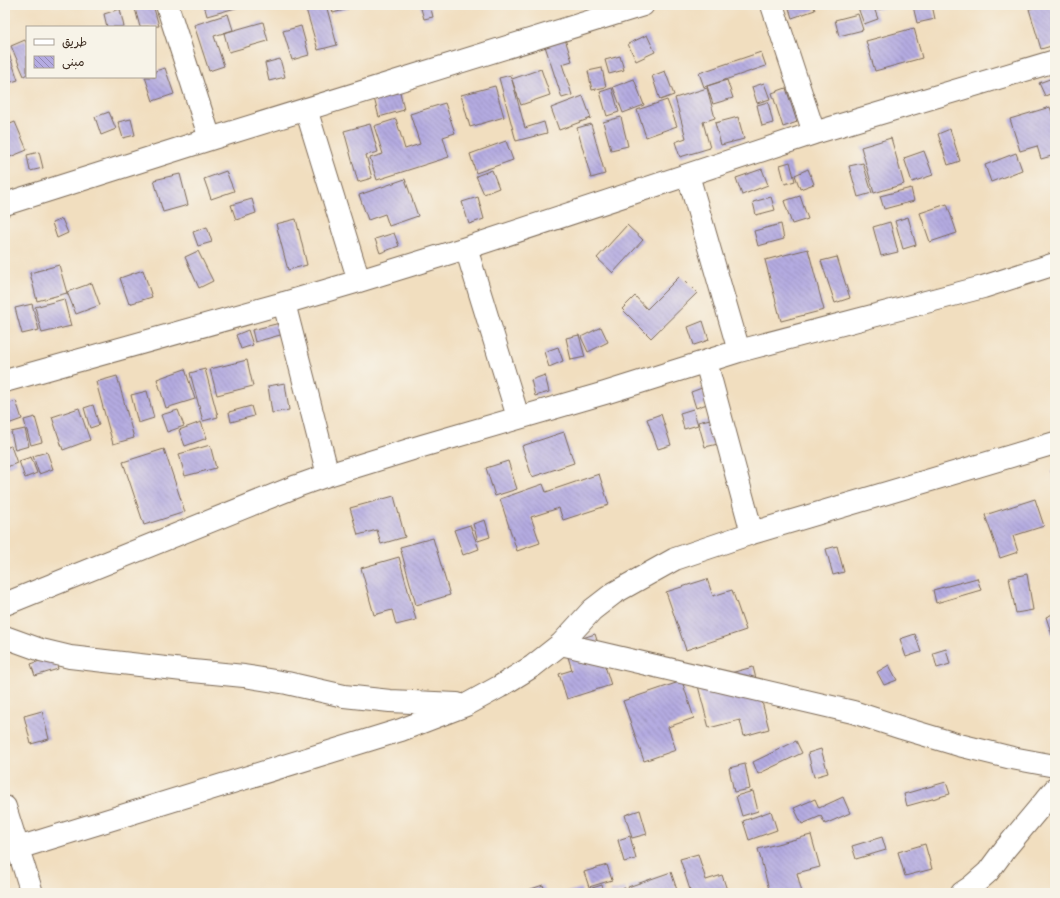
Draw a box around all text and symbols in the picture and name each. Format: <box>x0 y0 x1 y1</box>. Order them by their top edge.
legend <box>26 26 156 78</box>
text: طريق <box>62 34 87 49</box>
text: مبنى <box>62 54 85 70</box>

